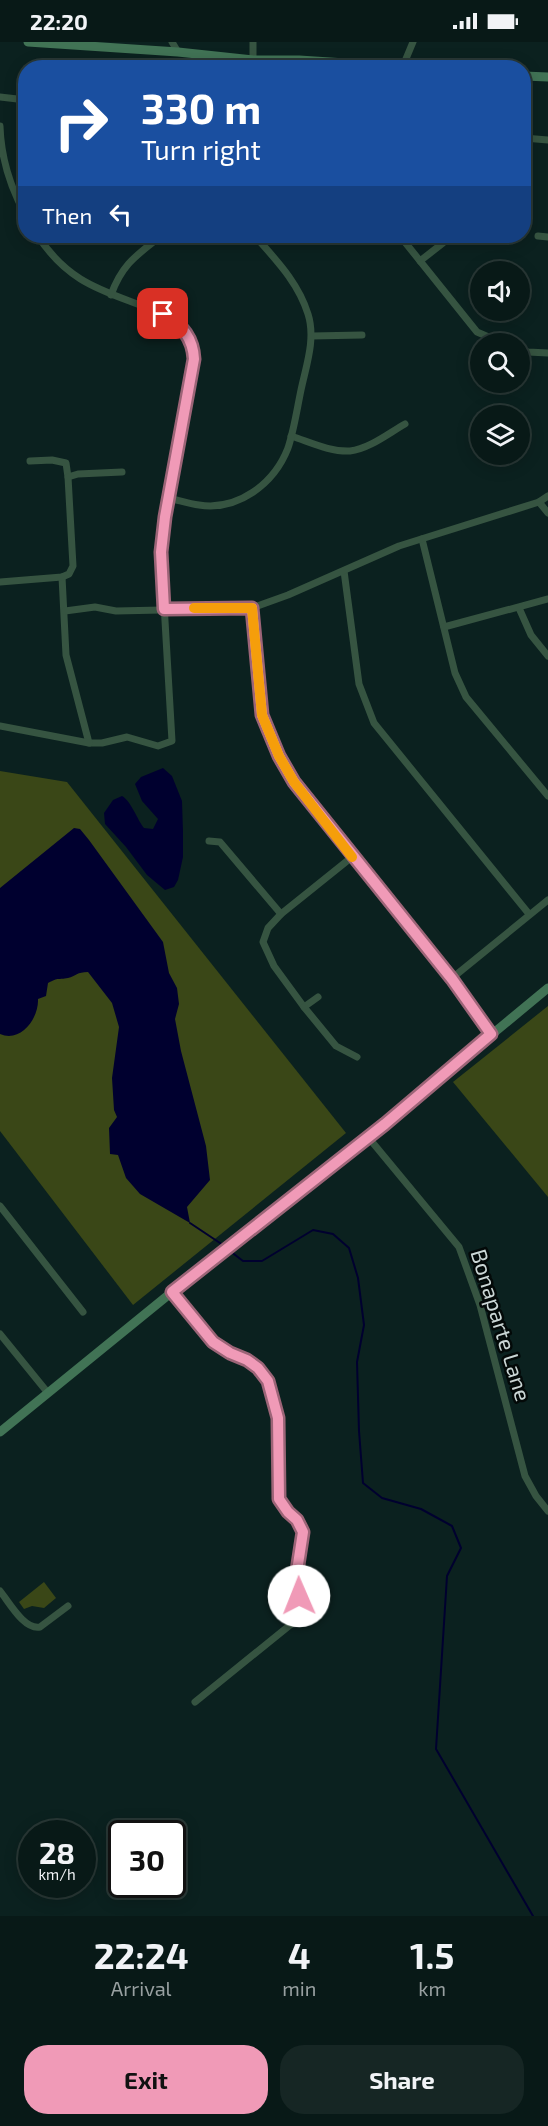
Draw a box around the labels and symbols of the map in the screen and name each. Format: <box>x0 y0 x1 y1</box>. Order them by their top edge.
pin <box>137 288 188 339</box>
street label: Bonaparte Lane <box>466 1245 537 1404</box>
position arrow <box>267 1564 331 1628</box>
speed limit sign: 30 <box>108 1820 186 1898</box>

